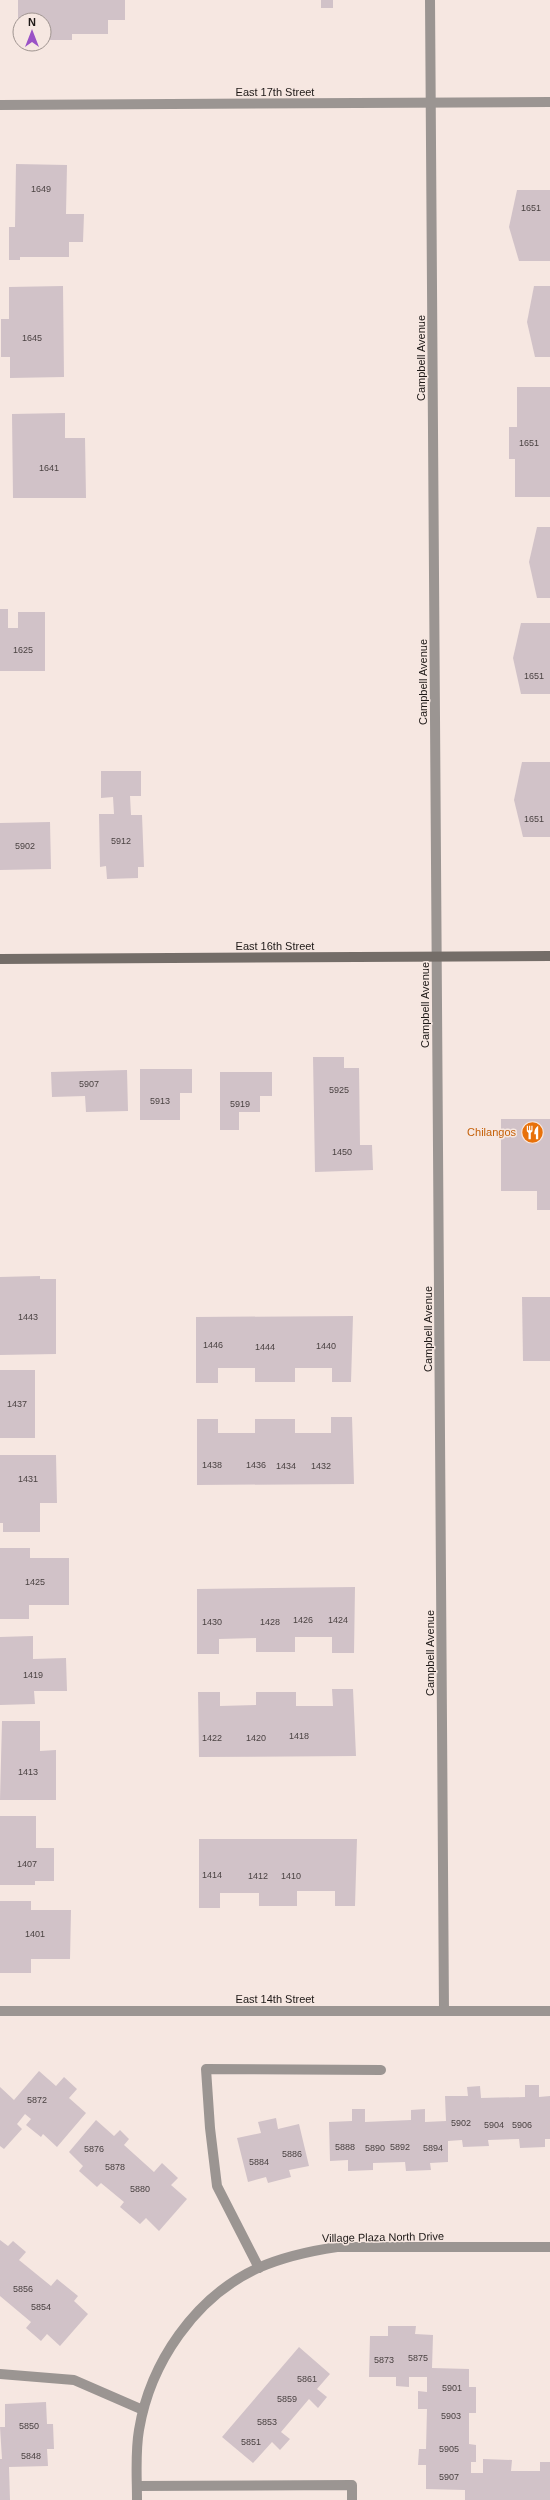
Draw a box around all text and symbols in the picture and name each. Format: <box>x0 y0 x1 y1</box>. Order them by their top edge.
north arrow <box>12 12 52 52</box>
text: N <box>28 16 36 28</box>
street label: East 17th Street <box>236 86 314 98</box>
house number: 1649 <box>31 184 51 194</box>
house number: 1651 <box>521 203 541 213</box>
street label: Campbell Avenue <box>415 315 427 401</box>
house number: 1645 <box>22 333 42 343</box>
house number: 1651 <box>519 438 539 448</box>
house number: 1641 <box>39 463 59 473</box>
street label: Campbell Avenue <box>417 639 429 725</box>
house number: 1625 <box>13 645 33 655</box>
house number: 1651 <box>524 671 544 681</box>
house number: 1651 <box>524 814 544 824</box>
house number: 5912 <box>111 836 131 846</box>
house number: 5902 <box>15 841 35 851</box>
street label: East 16th Street <box>236 940 314 952</box>
street label: Campbell Avenue <box>419 962 431 1048</box>
house number: 5907 <box>79 1079 99 1089</box>
house number: 5925 <box>329 1085 349 1095</box>
house number: 5913 <box>150 1096 170 1106</box>
house number: 5919 <box>230 1099 250 1109</box>
restaurant icon: Chilangos <box>519 1119 545 1145</box>
place label: Chilangos <box>467 1126 516 1138</box>
house number: 1450 <box>332 1147 352 1157</box>
street label: Campbell Avenue <box>422 1286 434 1372</box>
house number: 1443 <box>18 1312 38 1322</box>
house number: 1446 <box>203 1340 223 1350</box>
house number: 1440 <box>316 1341 336 1351</box>
house number: 1444 <box>255 1342 275 1352</box>
house number: 1437 <box>7 1399 27 1409</box>
house number: 1438 <box>202 1460 222 1470</box>
house number: 1436 <box>246 1460 266 1470</box>
house number: 1434 <box>276 1461 296 1471</box>
house number: 1432 <box>311 1461 331 1471</box>
house number: 1431 <box>18 1474 38 1484</box>
house number: 1425 <box>25 1577 45 1587</box>
street label: Campbell Avenue <box>424 1610 436 1696</box>
house number: 1426 <box>293 1615 313 1625</box>
house number: 1424 <box>328 1615 348 1625</box>
house number: 1430 <box>202 1617 222 1627</box>
house number: 1428 <box>260 1617 280 1627</box>
house number: 1419 <box>23 1670 43 1680</box>
house number: 1418 <box>289 1731 309 1741</box>
house number: 1422 <box>202 1733 222 1743</box>
house number: 1420 <box>246 1733 266 1743</box>
house number: 1413 <box>18 1767 38 1777</box>
house number: 1407 <box>17 1859 37 1869</box>
house number: 1414 <box>202 1870 222 1880</box>
house number: 1412 <box>248 1871 268 1881</box>
house number: 1410 <box>281 1871 301 1881</box>
house number: 1401 <box>25 1929 45 1939</box>
street label: East 14th Street <box>236 1993 314 2005</box>
house number: 5872 <box>27 2095 47 2105</box>
house number: 5902 <box>451 2118 471 2128</box>
house number: 5904 <box>484 2120 504 2130</box>
house number: 5906 <box>512 2120 532 2130</box>
house number: 5888 <box>335 2142 355 2152</box>
house number: 5892 <box>390 2142 410 2152</box>
house number: 5890 <box>365 2143 385 2153</box>
house number: 5894 <box>423 2143 443 2153</box>
house number: 5876 <box>84 2144 104 2154</box>
house number: 5886 <box>282 2149 302 2159</box>
house number: 5884 <box>249 2157 269 2167</box>
house number: 5878 <box>105 2162 125 2172</box>
house number: 5880 <box>130 2184 150 2194</box>
street label: Village Plaza North Drive <box>322 2230 444 2244</box>
house number: 5856 <box>13 2284 33 2294</box>
house number: 5854 <box>31 2302 51 2312</box>
house number: 5875 <box>408 2353 428 2363</box>
house number: 5873 <box>374 2355 394 2365</box>
house number: 5861 <box>297 2374 317 2384</box>
house number: 5901 <box>442 2383 462 2393</box>
house number: 5859 <box>277 2394 297 2404</box>
house number: 5903 <box>441 2411 461 2421</box>
house number: 5853 <box>257 2417 277 2427</box>
house number: 5850 <box>19 2421 39 2431</box>
house number: 5851 <box>241 2437 261 2447</box>
house number: 5905 <box>439 2444 459 2454</box>
house number: 5848 <box>21 2451 41 2461</box>
house number: 5907 <box>439 2472 459 2482</box>

